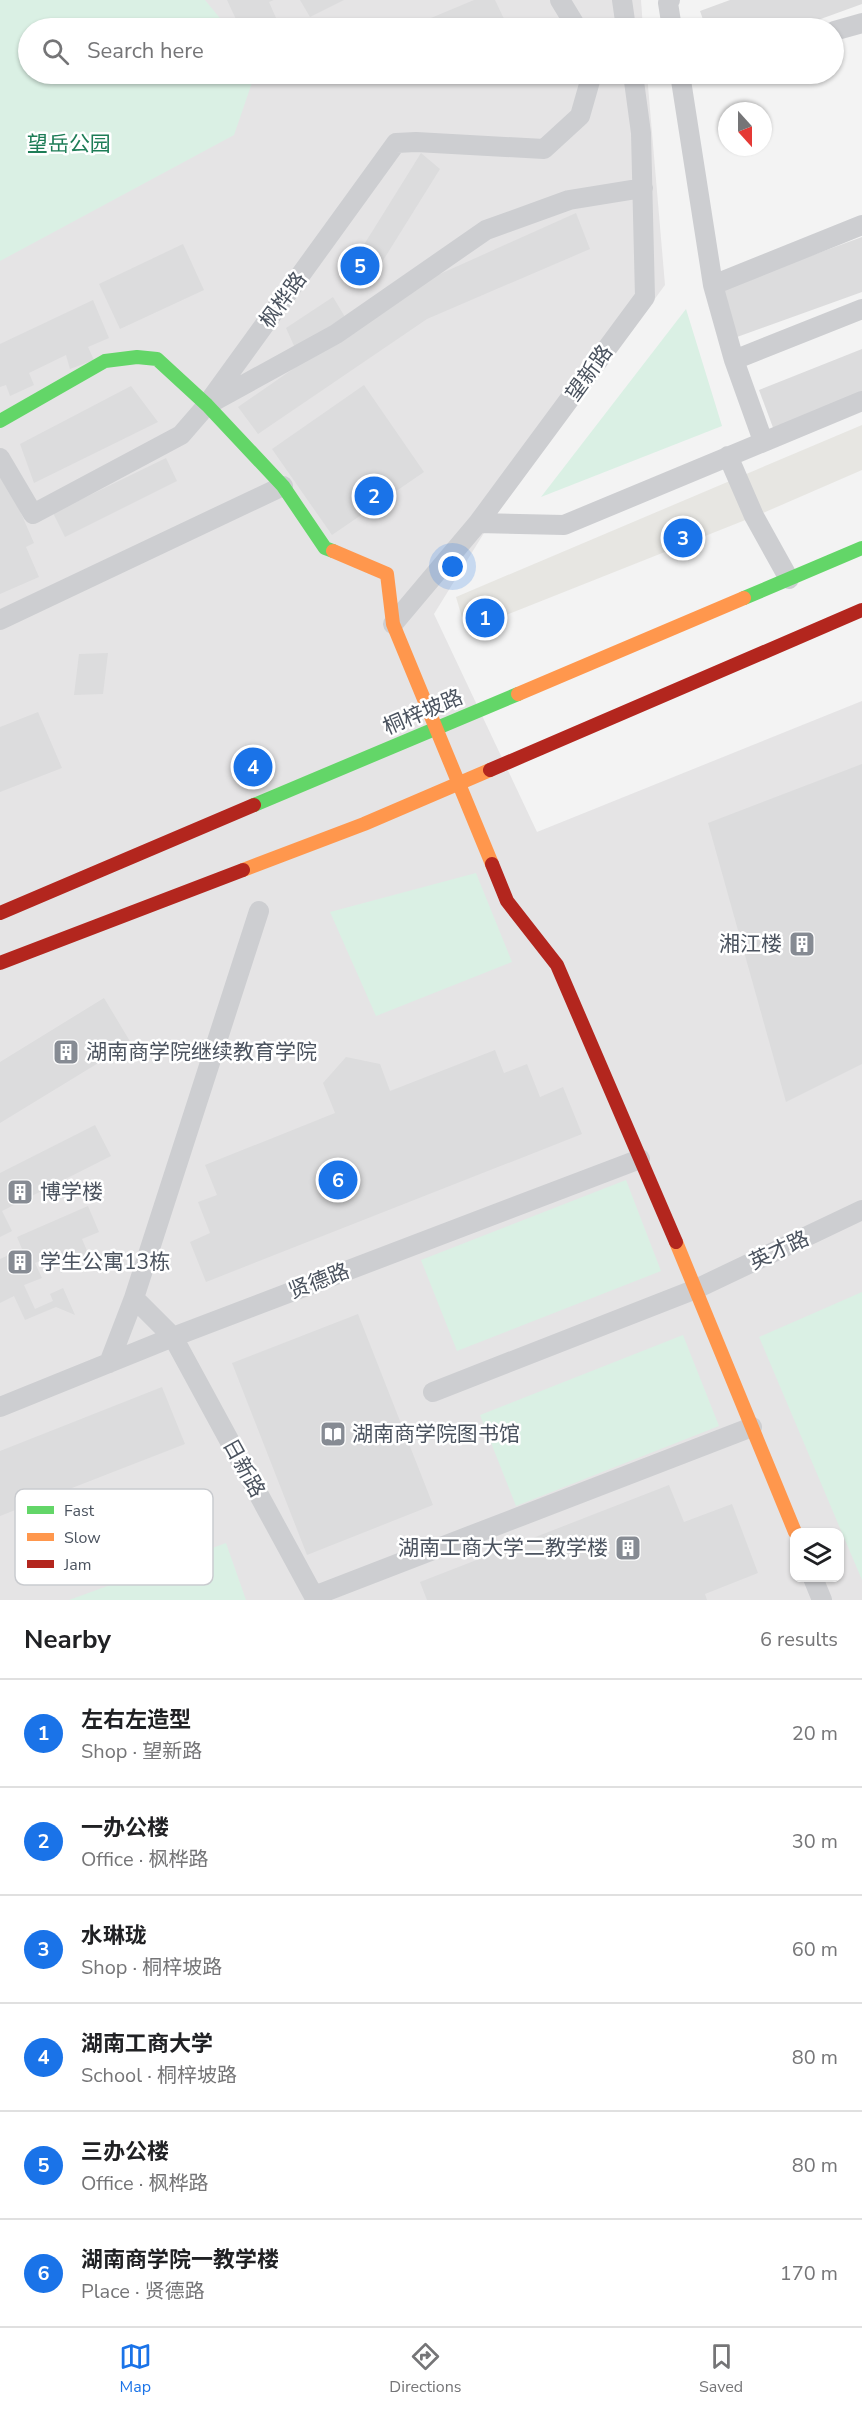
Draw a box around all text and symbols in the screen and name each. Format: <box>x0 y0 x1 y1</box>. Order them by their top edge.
search box <box>18 18 844 84</box>
icon: search <box>39 35 72 68</box>
text: Search here <box>87 36 204 66</box>
north arrow <box>718 102 772 156</box>
park label: 望岳公园 <box>27 130 111 158</box>
pin: 5 <box>340 244 380 288</box>
street label: 枫桦路 <box>253 266 313 334</box>
street label: 望新路 <box>559 339 619 407</box>
pin: 2 <box>354 474 394 518</box>
pin: 3 <box>664 516 702 560</box>
your location <box>438 552 467 581</box>
pin: 1 <box>466 596 504 640</box>
street label: 桐梓坡路 <box>379 683 467 741</box>
pin: 4 <box>234 744 272 789</box>
building icon: 湘江楼 <box>787 929 817 959</box>
place label: 湘江楼 <box>719 930 782 958</box>
building icon: 湖南商学院继续教育学院 <box>51 1037 81 1067</box>
place label: 湖南商学院继续教育学院 <box>86 1038 317 1066</box>
pin: 6 <box>318 1158 358 1202</box>
building icon: 博学楼 <box>5 1177 35 1207</box>
place label: 博学楼 <box>40 1178 103 1206</box>
street label: 英才路 <box>745 1224 813 1276</box>
building icon: 学生公寓13栋 <box>5 1247 35 1277</box>
place label: 学生公寓13栋 <box>40 1248 170 1276</box>
street label: 贤德路 <box>285 1257 353 1305</box>
library icon: 湖南商学院图书馆 <box>318 1419 348 1449</box>
place label: 湖南商学院图书馆 <box>352 1420 520 1448</box>
street label: 日新路 <box>216 1434 272 1502</box>
legend <box>15 1489 213 1585</box>
text: Fast <box>64 1500 95 1522</box>
text: Slow <box>64 1527 101 1549</box>
map controls <box>790 1528 844 1582</box>
button: layers <box>790 1528 844 1582</box>
building icon: 湖南工商大学二教学楼 <box>613 1533 643 1563</box>
place label: 湖南工商大学二教学楼 <box>398 1534 608 1562</box>
text: Jam <box>63 1554 91 1576</box>
text: Nearby <box>24 1622 111 1657</box>
text: 6 results <box>760 1626 838 1653</box>
text: 左右左造型 <box>81 1705 191 1735</box>
text: 1 <box>38 1720 50 1747</box>
text: 20 m <box>792 1720 838 1747</box>
text: Shop · 望新路 <box>81 1738 202 1765</box>
text: 一办公楼 <box>81 1813 169 1843</box>
text: 2 <box>38 1828 50 1855</box>
text: 30 m <box>792 1828 838 1855</box>
text: Office · 枫桦路 <box>81 1846 208 1873</box>
text: 水琳珑 <box>81 1921 147 1951</box>
text: 3 <box>38 1936 50 1963</box>
text: 60 m <box>792 1936 838 1963</box>
text: Shop · 桐梓坡路 <box>81 1954 222 1981</box>
text: 湖南工商大学 <box>81 2029 213 2059</box>
text: 4 <box>38 2044 50 2071</box>
text: 80 m <box>792 2044 838 2071</box>
text: School · 桐梓坡路 <box>81 2062 237 2089</box>
text: 三办公楼 <box>81 2137 169 2167</box>
text: 5 <box>38 2152 50 2179</box>
text: 80 m <box>792 2152 838 2179</box>
text: Office · 枫桦路 <box>81 2170 208 2197</box>
text: 湖南商学院一教学楼 <box>81 2245 279 2275</box>
text: 6 <box>38 2260 50 2287</box>
text: 170 m <box>780 2260 838 2287</box>
text: Place · 贤德路 <box>81 2278 205 2305</box>
tab: Map <box>119 2340 152 2398</box>
tab: Directions <box>389 2340 461 2398</box>
tab: Saved <box>699 2340 743 2398</box>

